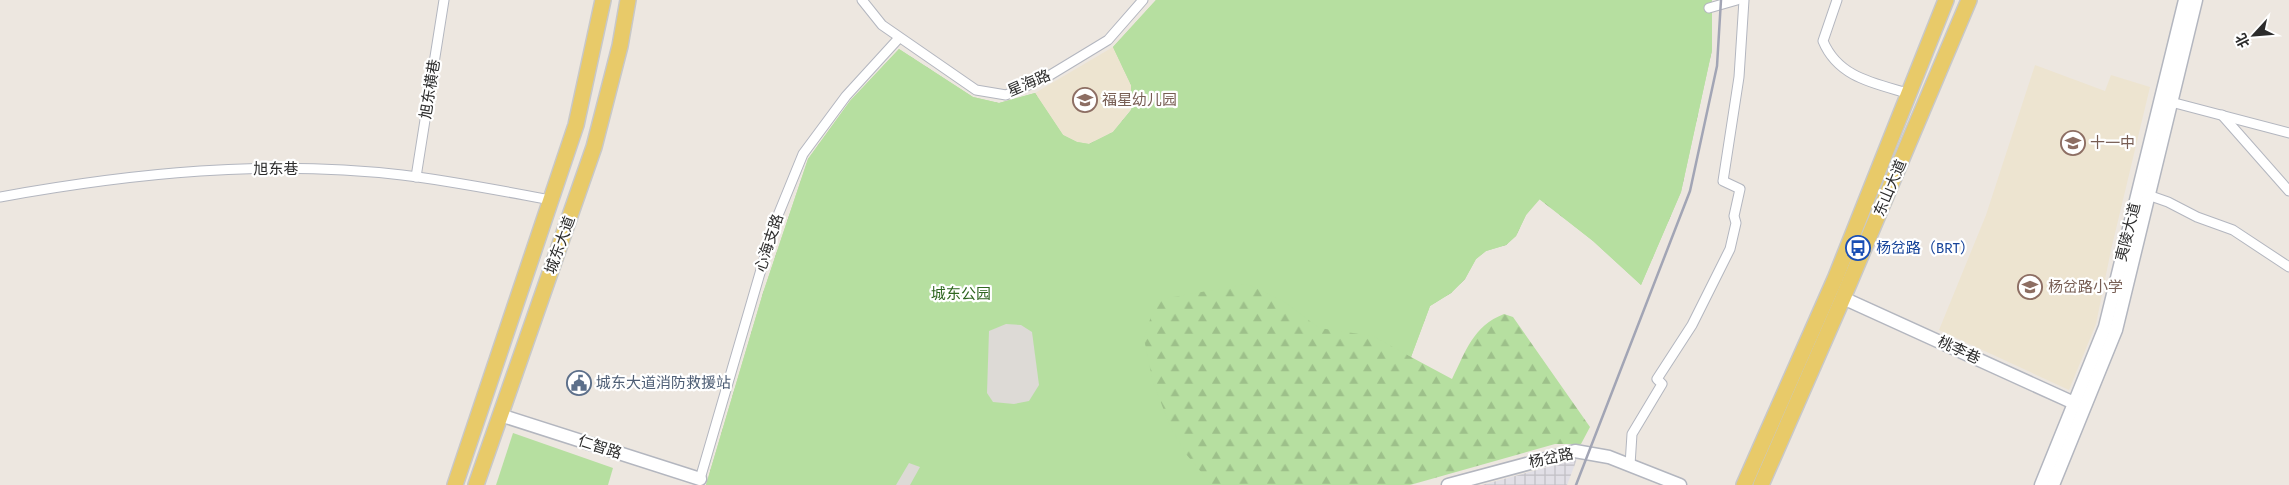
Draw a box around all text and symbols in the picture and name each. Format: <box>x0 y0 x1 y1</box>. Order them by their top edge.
north arrow <box>2229 10 2279 60</box>
text: 北 <box>2230 30 2254 51</box>
street label: 旭东横巷 <box>414 58 446 120</box>
street label: 星海路 <box>1004 64 1054 102</box>
school or university icon: 福星幼儿园 <box>1072 87 1098 113</box>
place label: 福星幼儿园 <box>1102 89 1177 111</box>
school or university icon: 十一中 <box>2060 130 2086 156</box>
place label: 十一中 <box>2090 132 2135 154</box>
street label: 东山大道 <box>1868 156 1912 220</box>
street label: 旭东巷 <box>253 158 299 180</box>
street label: 夷陵大道 <box>2110 200 2146 264</box>
street label: 心海支路 <box>749 211 789 275</box>
street label: 城东大道 <box>539 213 581 277</box>
bus stop icon: 杨岔路（BRT） <box>1845 235 1871 261</box>
place label: 杨岔路（BRT） <box>1876 237 1975 259</box>
school or university icon: 杨岔路小学 <box>2017 274 2043 300</box>
place label: 杨岔路小学 <box>2048 276 2123 298</box>
park label: 城东公园 <box>931 283 991 305</box>
street label: 桃李巷 <box>1934 331 1984 369</box>
public building icon: 城东大道消防救援站 <box>566 370 592 396</box>
place label: 城东大道消防救援站 <box>596 372 731 394</box>
street label: 仁智路 <box>575 430 625 464</box>
street label: 杨岔路 <box>1527 443 1575 473</box>

